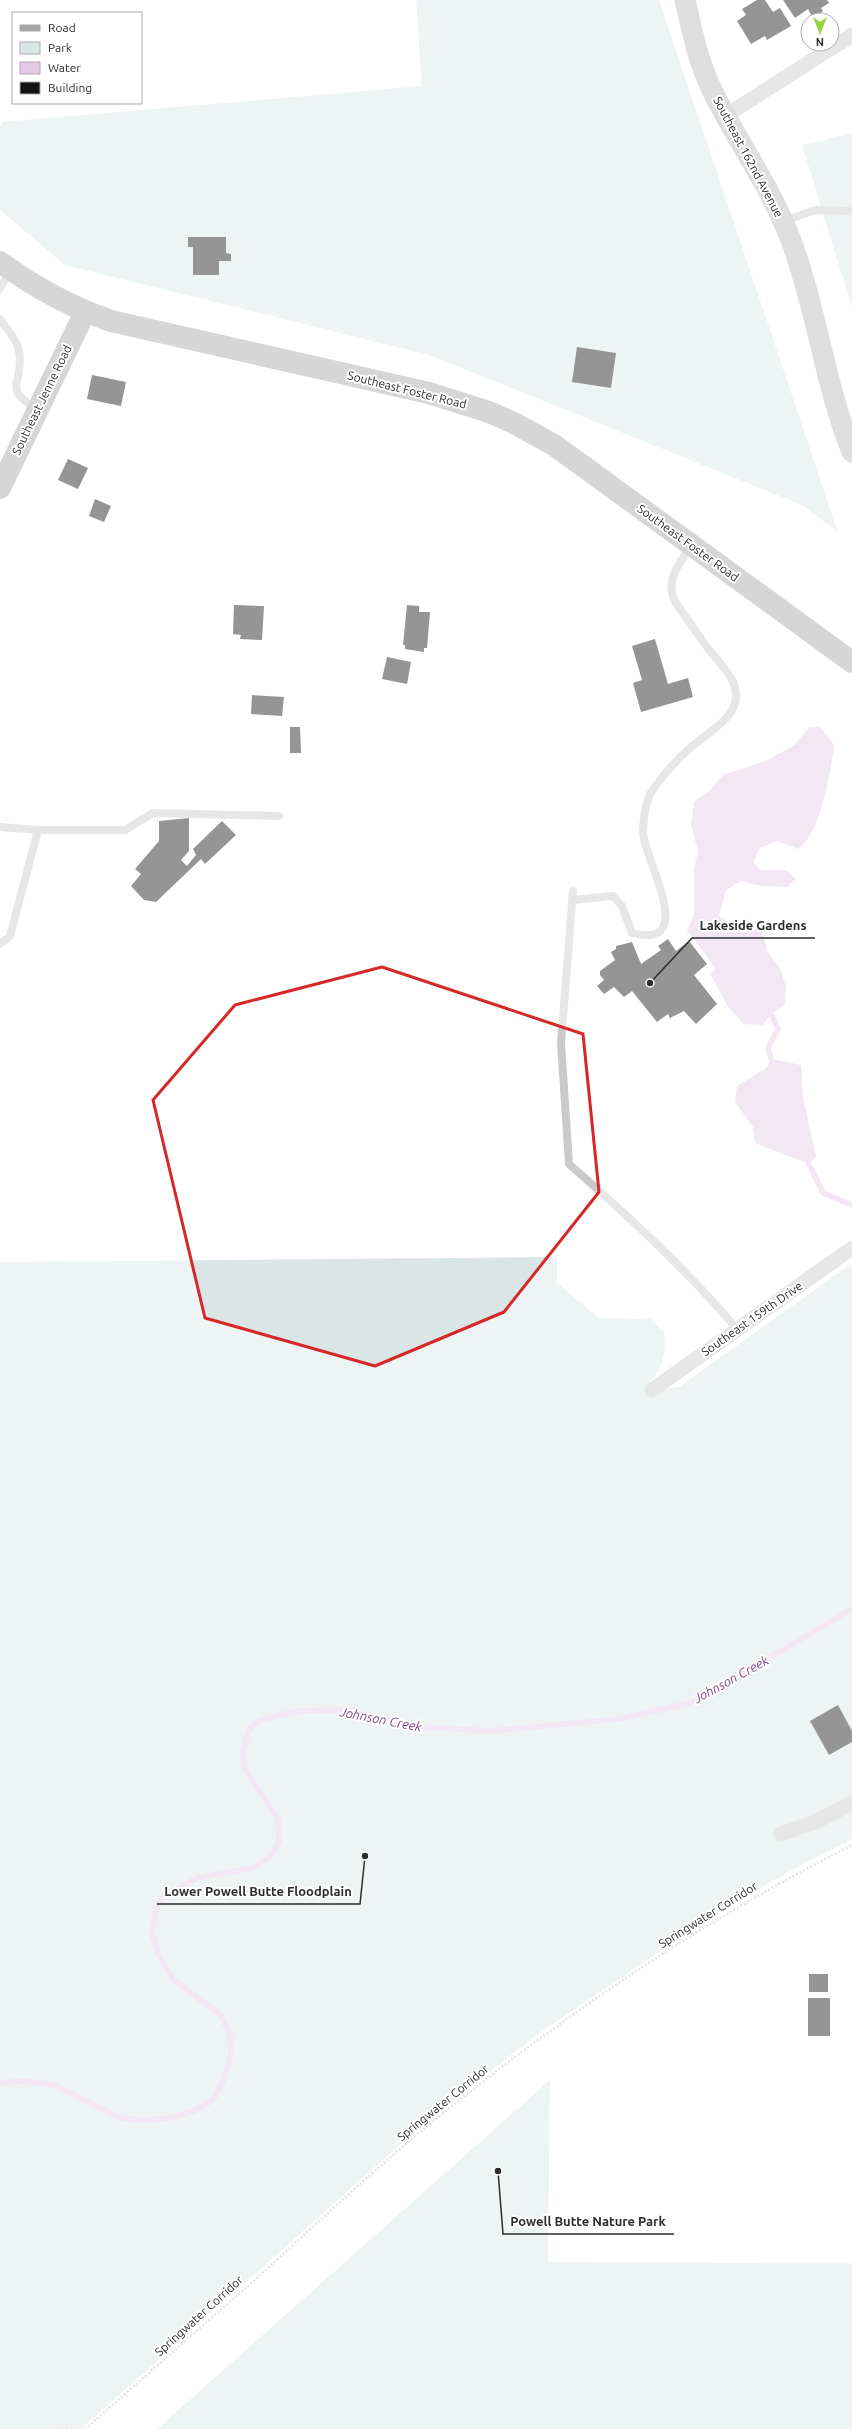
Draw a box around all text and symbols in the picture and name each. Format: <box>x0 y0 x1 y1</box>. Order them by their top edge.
legend <box>12 12 142 104</box>
north arrow <box>800 12 840 52</box>
text: Road <box>48 21 76 34</box>
text: N <box>816 36 824 48</box>
text: Park <box>48 41 72 54</box>
text: Water <box>48 61 81 74</box>
text: Building <box>48 81 92 94</box>
street label: Southeast 162nd Avenue <box>711 94 786 219</box>
street label: Southeast Jenne Road <box>9 343 74 457</box>
street label: Southeast Foster Road <box>346 368 468 411</box>
street label: Southeast Foster Road <box>635 501 741 584</box>
callout: Lakeside Gardens <box>692 913 815 938</box>
text: Lakeside Gardens <box>699 918 807 932</box>
street label: Southeast 159th Drive <box>699 1279 805 1358</box>
water label: Johnson Creek <box>690 1653 771 1706</box>
water label: Johnson Creek <box>338 1704 423 1734</box>
callout: Lower Powell Butte Floodplain <box>157 1879 360 1904</box>
street label: Springwater Corridor <box>656 1879 760 1950</box>
text: Lower Powell Butte Floodplain <box>164 1884 352 1898</box>
street label: Springwater Corridor <box>394 2062 491 2143</box>
callout: Powell Butte Nature Park <box>503 2209 674 2234</box>
text: Powell Butte Nature Park <box>510 2214 666 2228</box>
street label: Springwater Corridor <box>152 2273 246 2358</box>

